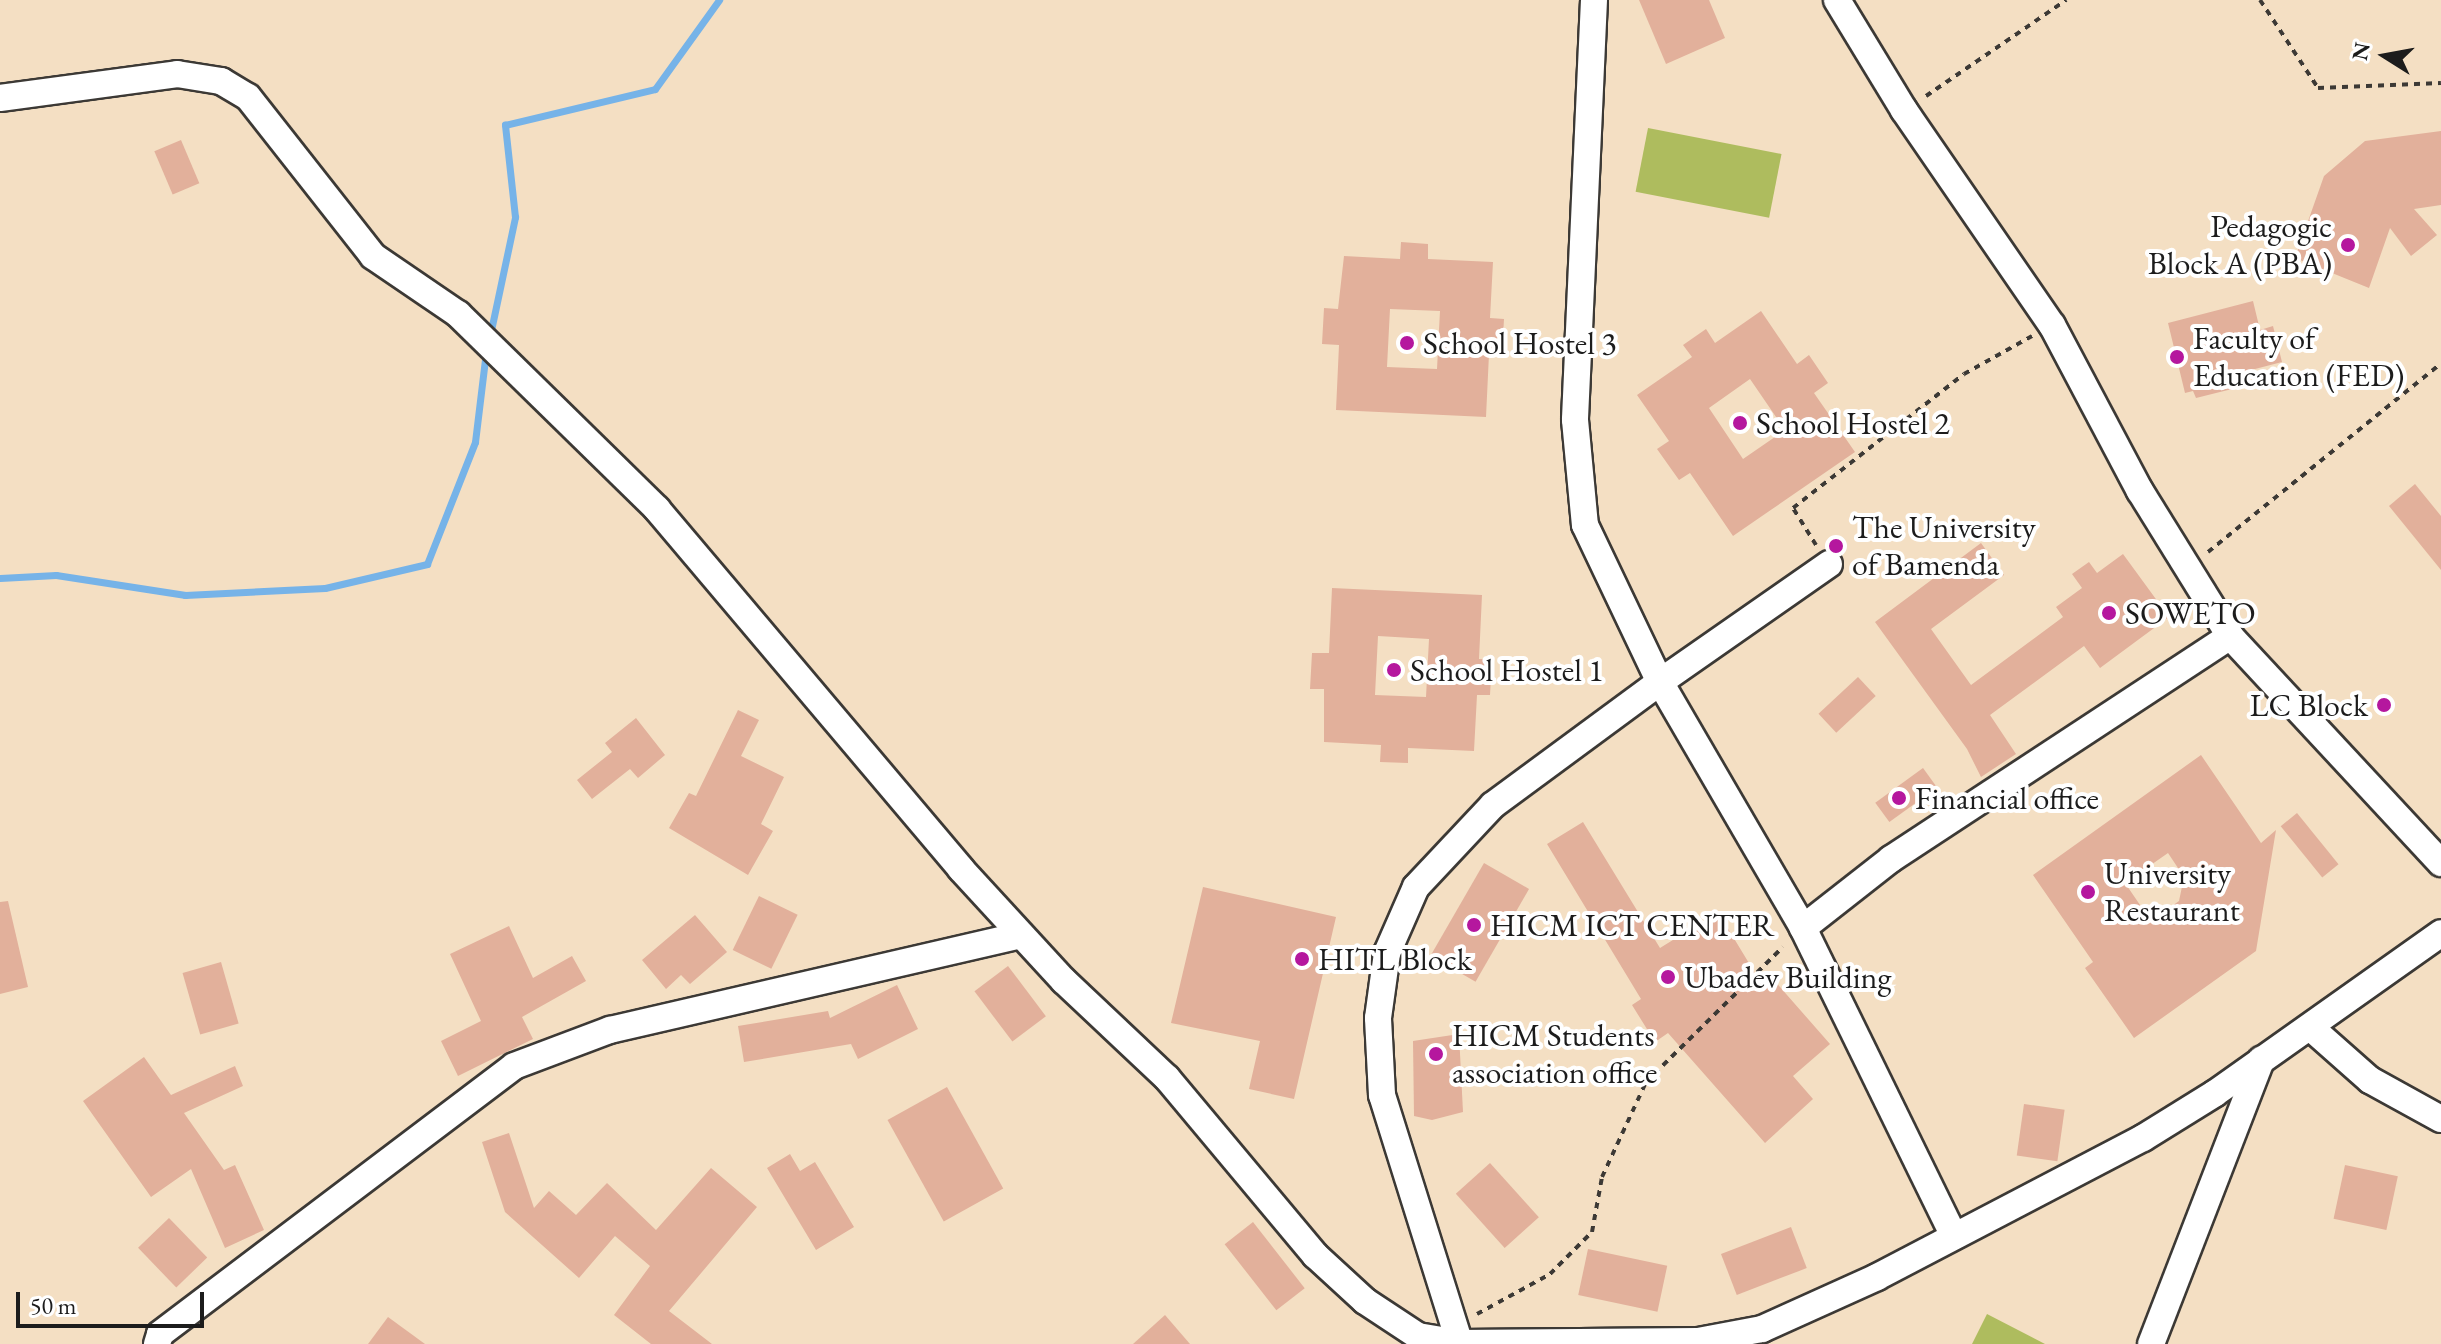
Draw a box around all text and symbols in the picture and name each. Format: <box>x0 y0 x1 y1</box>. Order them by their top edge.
north arrow <box>2345 16 2425 96</box>
text: N <box>2345 40 2377 63</box>
place label: Pedagogic Block A (PBA) <box>2148 208 2332 283</box>
marker: Pedagogic Block A (PBA) <box>2339 236 2357 254</box>
place label: Faculty of Education (FED) <box>2193 320 2404 395</box>
place label: School Hostel 3 <box>1423 324 1617 362</box>
marker: School Hostel 3 <box>1398 334 1416 352</box>
marker: Faculty of Education (FED) <box>2168 348 2186 366</box>
place label: School Hostel 2 <box>1756 404 1950 442</box>
marker: School Hostel 2 <box>1731 414 1749 432</box>
place label: The University of Bamenda <box>1852 509 2036 584</box>
marker: The University of Bamenda <box>1827 537 1845 555</box>
place label: SOWETO <box>2125 594 2256 632</box>
marker: SOWETO <box>2100 604 2118 622</box>
place label: School Hostel 1 <box>1410 651 1604 689</box>
marker: School Hostel 1 <box>1385 661 1403 679</box>
place label: LC Block <box>2250 686 2368 724</box>
marker: LC Block <box>2375 696 2393 714</box>
place label: Financial office <box>1915 779 2099 817</box>
marker: Financial office <box>1890 789 1908 807</box>
place label: University Restaurant <box>2104 855 2240 930</box>
marker: University Restaurant <box>2079 883 2097 901</box>
place label: HICM ICT CENTER <box>1490 906 1775 944</box>
marker: HICM ICT CENTER <box>1465 916 1483 934</box>
place label: HITL Block <box>1318 940 1472 978</box>
marker: HITL Block <box>1293 950 1311 968</box>
place label: Ubadev Building <box>1684 958 1891 996</box>
marker: Ubadev Building <box>1659 968 1677 986</box>
place label: HICM Students association office <box>1452 1017 1657 1092</box>
marker: HICM Students association office <box>1427 1045 1445 1063</box>
scale bar <box>20 1276 208 1326</box>
text: 50 m <box>30 1290 77 1321</box>

